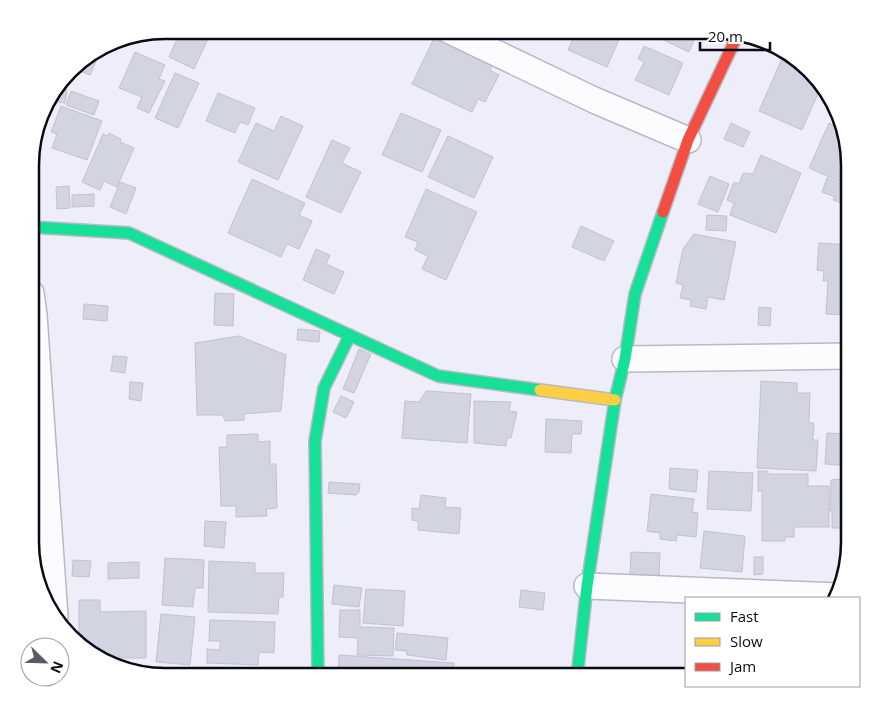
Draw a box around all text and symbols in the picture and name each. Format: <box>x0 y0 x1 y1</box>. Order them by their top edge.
scale bar <box>700 20 770 52</box>
text: 20 m <box>708 26 743 46</box>
legend <box>685 597 860 687</box>
text: Fast <box>730 606 759 626</box>
text: Slow <box>730 631 763 651</box>
north arrow <box>20 637 70 687</box>
text: Jam <box>728 656 756 676</box>
text: N <box>46 658 68 676</box>

